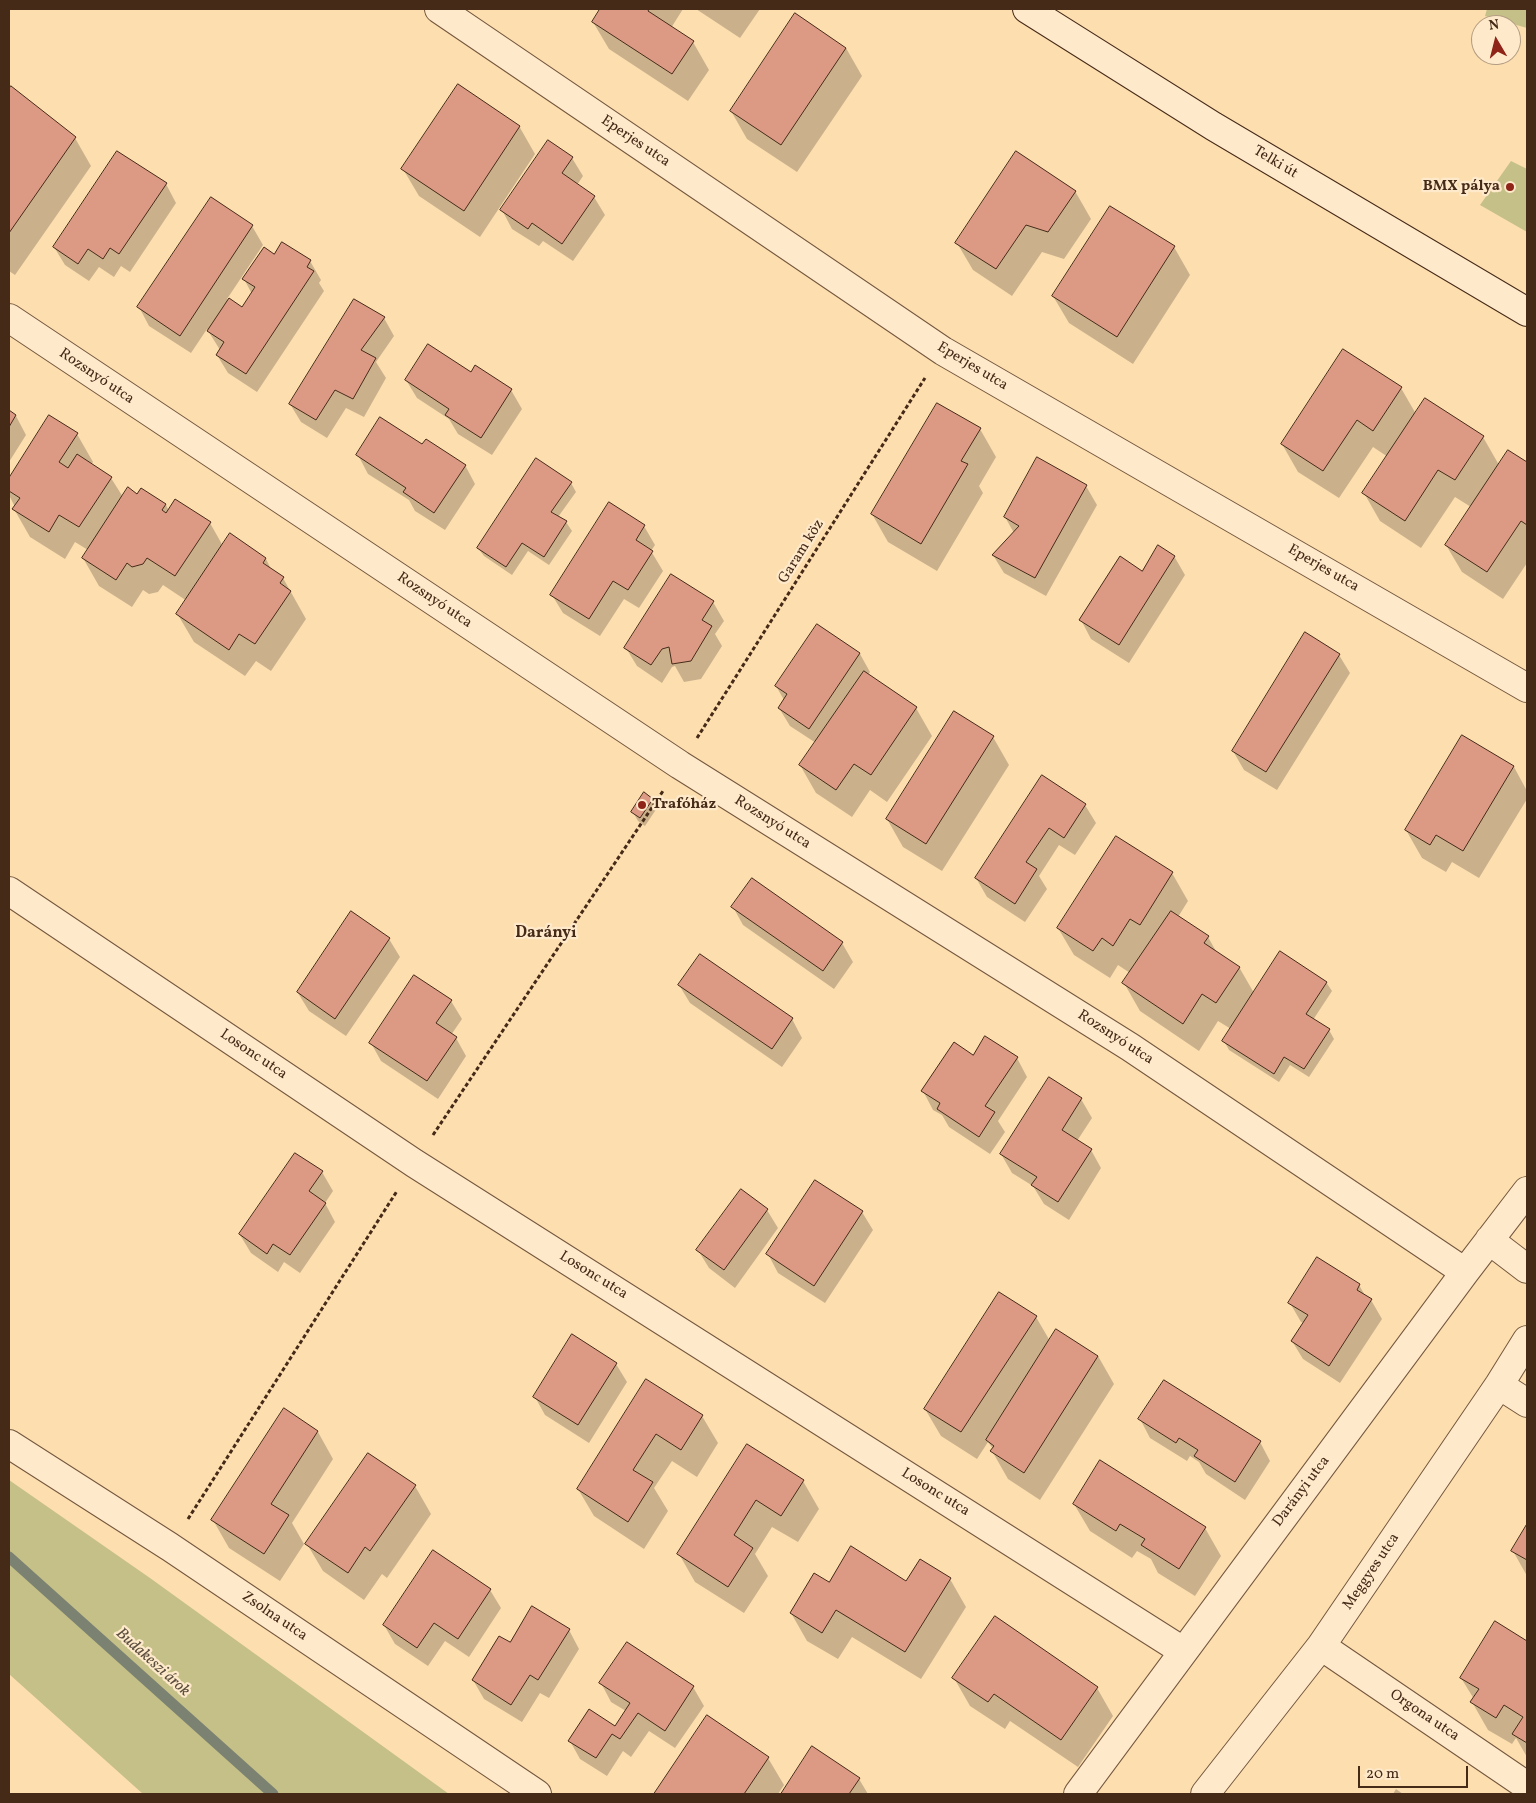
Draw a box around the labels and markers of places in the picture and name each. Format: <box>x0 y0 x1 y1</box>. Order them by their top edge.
place label: BMX pálya <box>1423 178 1500 196</box>
marker: BMX pálya <box>1504 181 1516 193</box>
place label: Trafóház <box>652 796 716 814</box>
marker: Trafóház <box>636 799 648 811</box>

